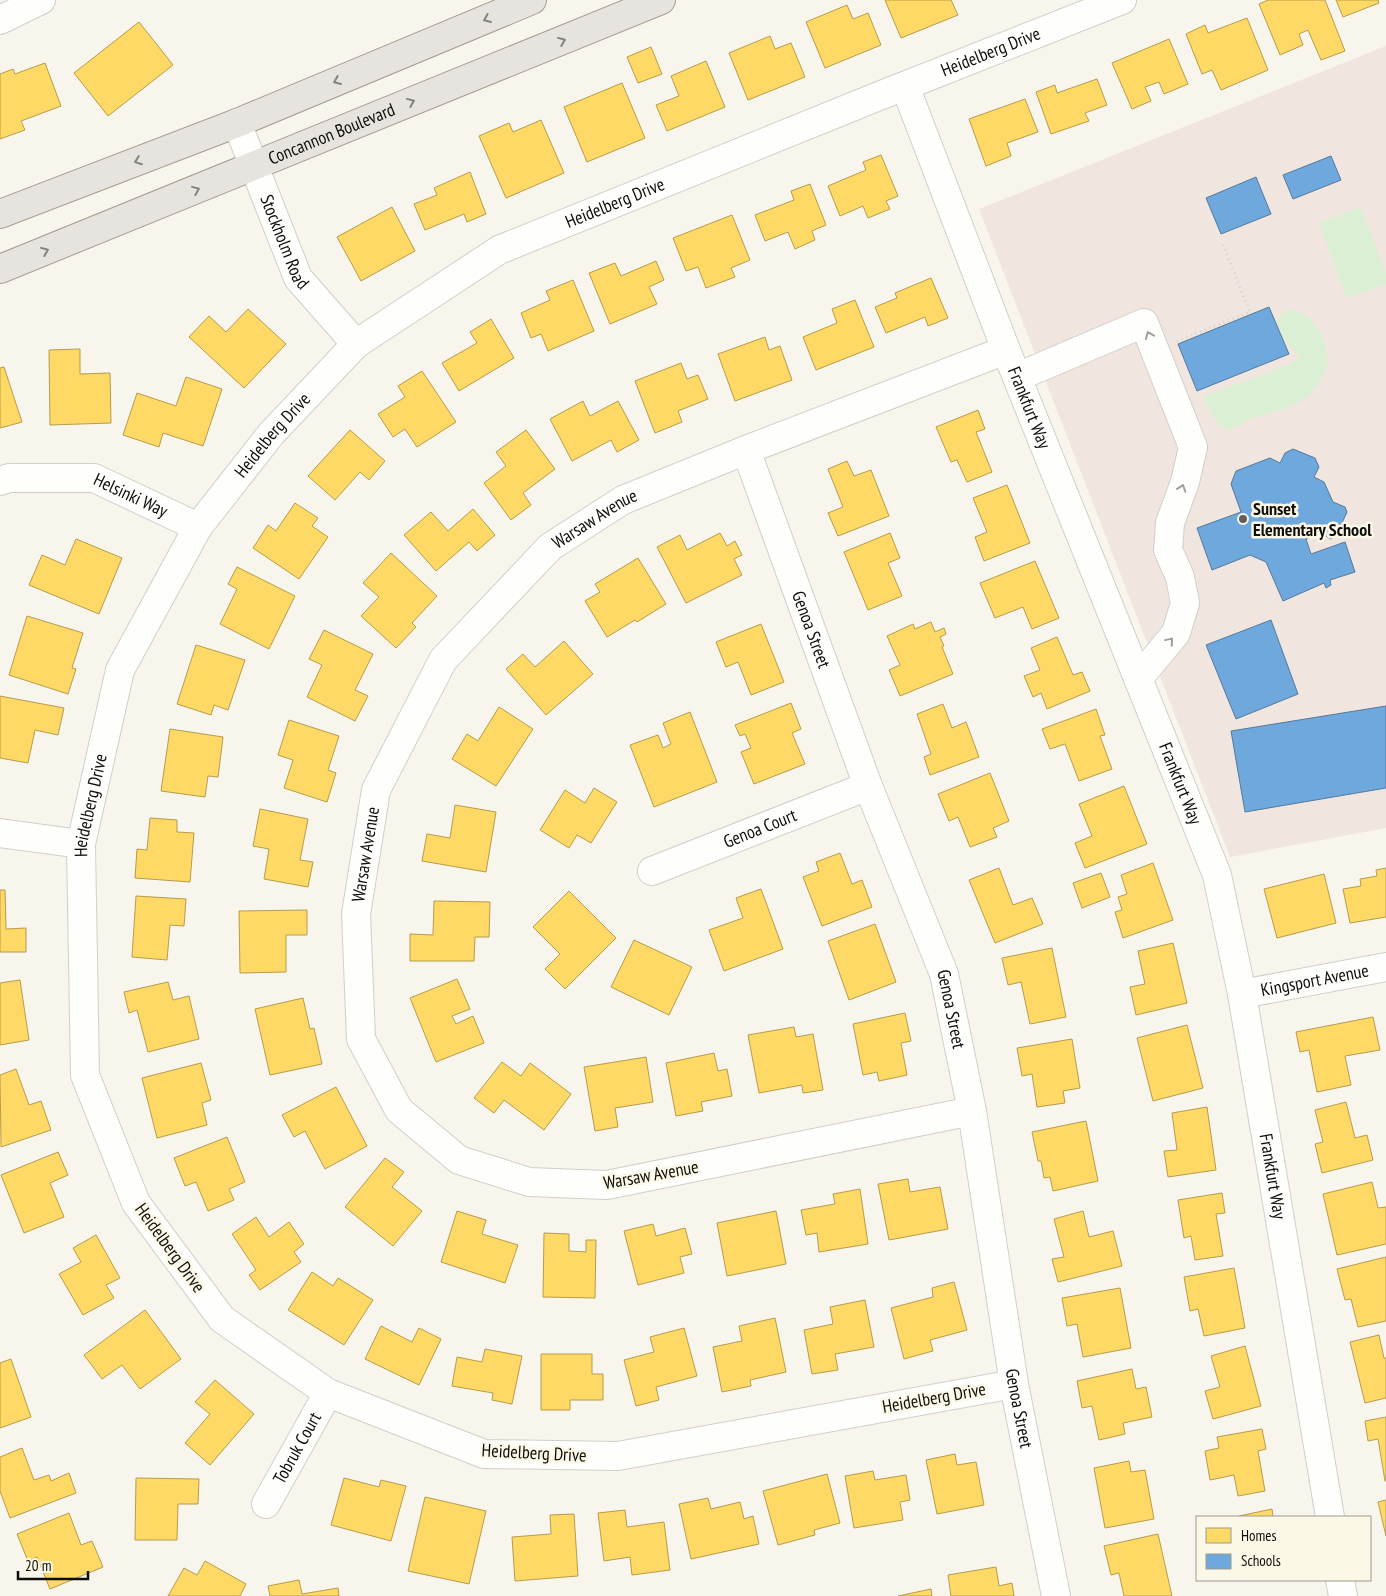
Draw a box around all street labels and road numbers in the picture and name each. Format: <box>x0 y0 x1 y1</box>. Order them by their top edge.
street label: Heidelberg Drive <box>937 21 1044 81</box>
street label: Concannon Boulevard <box>265 98 398 170</box>
street label: Heidelberg Drive <box>562 172 668 233</box>
street label: Stockholm Road <box>255 191 315 294</box>
street label: Frankfurt Way <box>1003 363 1057 452</box>
street label: Heidelberg Drive <box>229 388 315 482</box>
street label: Helsinki Way <box>90 468 172 522</box>
street label: Warsaw Avenue <box>548 484 640 554</box>
street label: Genoa Street <box>787 588 836 671</box>
street label: Frankfurt Way <box>1154 739 1208 828</box>
street label: Heidelberg Drive <box>69 752 112 857</box>
street label: Genoa Court <box>720 803 800 853</box>
street label: Warsaw Avenue <box>346 805 384 904</box>
street label: Kingsport Avenue <box>1259 958 1371 1001</box>
street label: Genoa Street <box>932 967 971 1051</box>
street label: Frankfurt Way <box>1255 1132 1292 1221</box>
street label: Warsaw Avenue <box>602 1155 700 1194</box>
street label: Heidelberg Drive <box>130 1199 211 1297</box>
street label: Genoa Street <box>1001 1367 1038 1450</box>
street label: Heidelberg Drive <box>880 1377 988 1418</box>
street label: Tobruk Court <box>268 1408 326 1488</box>
street label: Heidelberg Drive <box>481 1438 587 1467</box>

